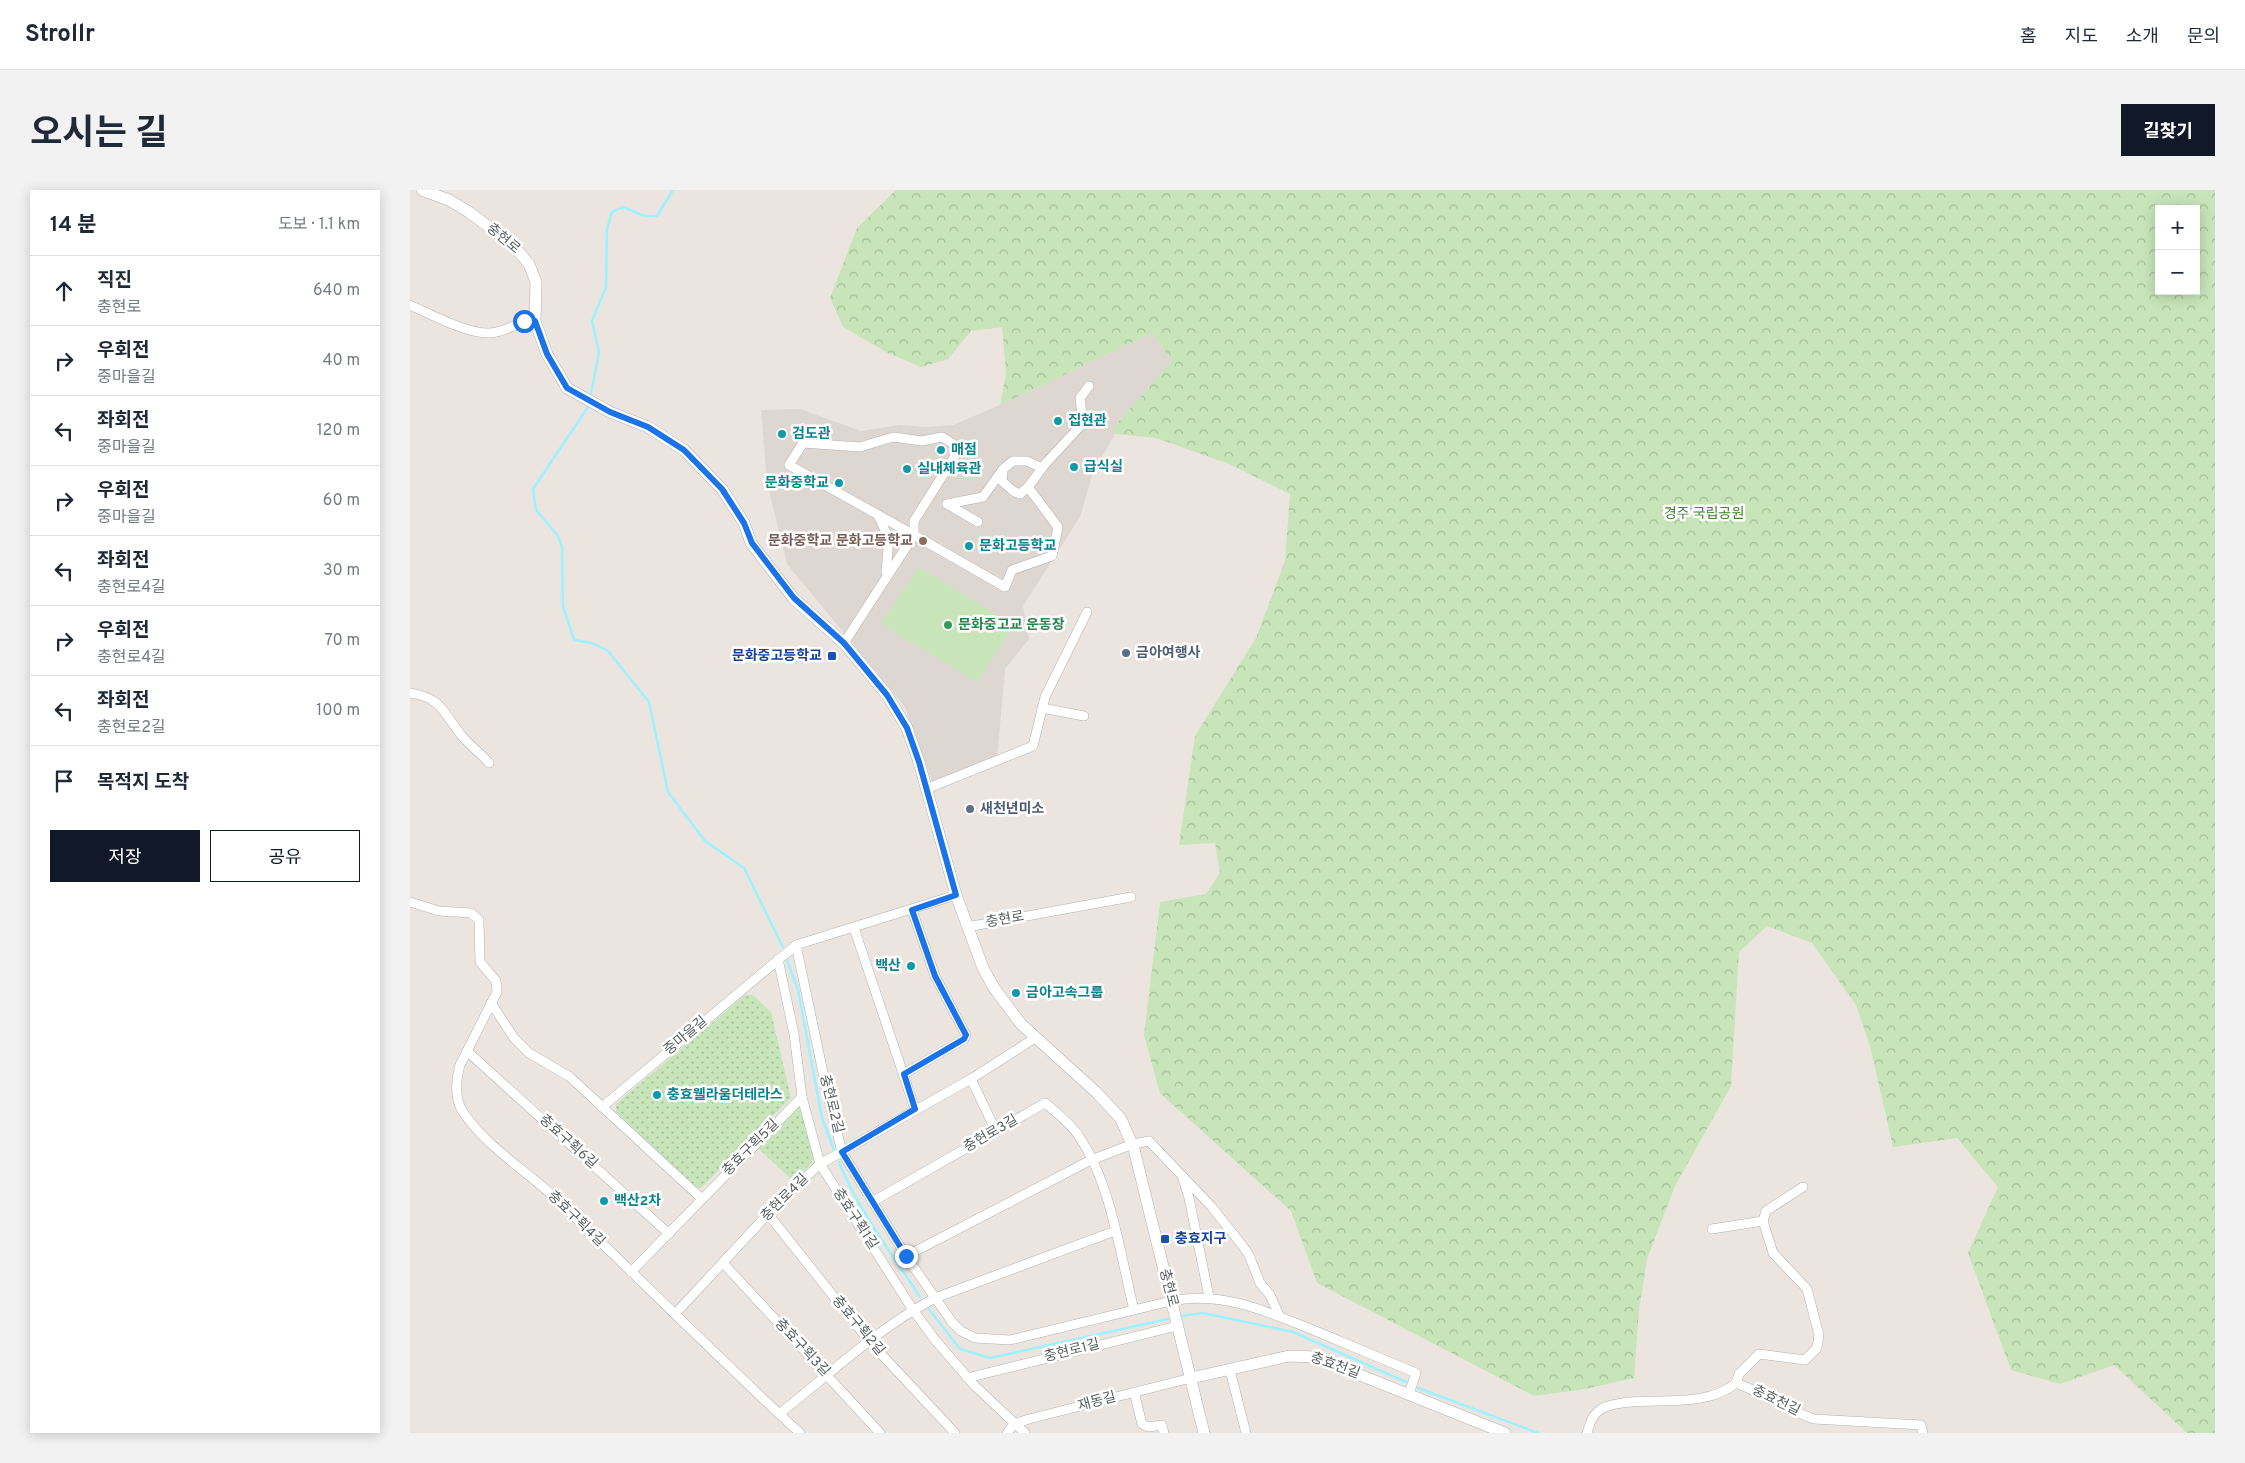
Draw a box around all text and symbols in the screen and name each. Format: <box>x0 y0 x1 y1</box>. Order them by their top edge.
text: Strollr <box>25 20 95 50</box>
text: 홈 <box>2020 26 2037 49</box>
text: 지도 <box>2065 26 2098 49</box>
text: 소개 <box>2126 26 2159 49</box>
text: 문의 <box>2187 26 2220 49</box>
button: 길찾기 <box>2121 104 2215 156</box>
text: 오시는 길 <box>30 113 168 157</box>
map controls <box>2155 205 2200 295</box>
button: + <box>2155 205 2200 250</box>
text: 14 분 <box>50 212 96 239</box>
text: 도보 · 1.1 km <box>278 215 360 235</box>
street label: 충현로 <box>483 219 524 258</box>
button: − <box>2155 250 2200 295</box>
text: 직진 <box>97 269 132 293</box>
icon: ahead <box>50 277 78 305</box>
text: 640 m <box>313 281 360 301</box>
text: 충현로 <box>97 298 141 318</box>
route start <box>513 310 536 333</box>
text: 우회전 <box>97 339 149 363</box>
icon: right <box>50 347 78 375</box>
text: 40 m <box>322 351 360 371</box>
text: 중마을길 <box>97 368 156 388</box>
text: 좌회전 <box>97 409 149 433</box>
place label: 집현관 <box>1068 412 1107 430</box>
marker: 집현관 <box>1052 415 1064 427</box>
icon: left <box>50 417 78 445</box>
text: 120 m <box>317 421 360 441</box>
place label: 검도관 <box>792 426 831 443</box>
marker: 검도관 <box>776 428 788 440</box>
text: 중마을길 <box>97 438 156 458</box>
place label: 매점 <box>951 442 977 459</box>
marker: 매점 <box>935 444 947 456</box>
place label: 급식실 <box>1084 459 1123 476</box>
place label: 실내체육관 <box>917 461 982 478</box>
marker: 급식실 <box>1068 461 1080 473</box>
marker: 실내체육관 <box>901 463 913 475</box>
place label: 문화중학교 <box>765 474 829 492</box>
marker: 문화중학교 <box>833 477 845 489</box>
text: 우회전 <box>97 479 149 503</box>
icon: right <box>50 487 78 515</box>
text: 60 m <box>323 491 360 511</box>
park label: 경주 국립공원 <box>1664 506 1744 523</box>
text: 중마을길 <box>97 508 156 528</box>
place label: 문화중학교 문화고등학교 <box>768 532 913 550</box>
marker: 문화중학교 문화고등학교 <box>917 535 929 547</box>
place label: 문화고등학교 <box>979 537 1056 555</box>
marker: 문화고등학교 <box>963 540 975 552</box>
text: 좌회전 <box>97 549 149 573</box>
icon: left <box>50 557 78 585</box>
text: 30 m <box>323 561 360 581</box>
text: 충현로4길 <box>97 578 166 598</box>
place label: 문화중고교 운동장 <box>958 617 1065 634</box>
text: 우회전 <box>97 619 149 643</box>
marker: 문화중고교 운동장 <box>942 619 954 631</box>
icon: right <box>50 627 78 655</box>
text: 70 m <box>325 631 360 651</box>
place label: 금아여행사 <box>1136 645 1201 662</box>
place label: 문화중고등학교 <box>732 647 822 665</box>
marker: 금아여행사 <box>1120 647 1132 659</box>
text: 충현로4길 <box>97 648 166 668</box>
marker: 문화중고등학교 <box>826 650 838 662</box>
text: 좌회전 <box>97 689 149 713</box>
icon: left <box>50 697 78 725</box>
text: 100 m <box>316 701 360 721</box>
text: 충현로2길 <box>97 718 166 738</box>
icon: arrive <box>50 767 78 795</box>
text: 목적지 도착 <box>97 771 189 795</box>
place label: 새천년미소 <box>980 800 1045 818</box>
marker: 새천년미소 <box>964 803 976 815</box>
button: 저장 <box>50 830 200 882</box>
button: 공유 <box>210 830 360 882</box>
street label: 충현로 <box>984 907 1026 932</box>
place label: 백산 <box>875 958 901 975</box>
marker: 백산 <box>905 960 917 972</box>
place label: 금아고속그룹 <box>1026 985 1103 1002</box>
marker: 금아고속그룹 <box>1010 987 1022 999</box>
street label: 중마을길 <box>661 1013 711 1059</box>
street label: 충현로2길 <box>815 1073 847 1135</box>
place label: 충효웰라움더테라스 <box>667 1087 783 1104</box>
marker: 충효웰라움더테라스 <box>651 1089 663 1101</box>
street label: 충효구획6길 <box>535 1111 601 1173</box>
street label: 충현로3길 <box>960 1111 1021 1156</box>
street label: 충효구획5길 <box>719 1116 783 1180</box>
street label: 충현로4길 <box>757 1170 812 1225</box>
street label: 충효구획1길 <box>829 1185 881 1253</box>
street label: 충효구획4길 <box>544 1187 608 1251</box>
place label: 백산2차 <box>614 1193 661 1210</box>
marker: 백산2차 <box>598 1195 610 1207</box>
place label: 충효지구 <box>1175 1231 1227 1248</box>
marker: 충효지구 <box>1159 1233 1171 1245</box>
route end <box>895 1245 918 1268</box>
street label: 충현로 <box>1155 1267 1182 1309</box>
street label: 충효구획2길 <box>828 1293 888 1359</box>
street label: 충효구획3길 <box>771 1316 833 1380</box>
street label: 충현로1길 <box>1042 1335 1102 1366</box>
street label: 충효천길 <box>1308 1348 1362 1383</box>
street label: 충효천길 <box>1749 1381 1803 1420</box>
street label: 재동길 <box>1076 1389 1118 1415</box>

